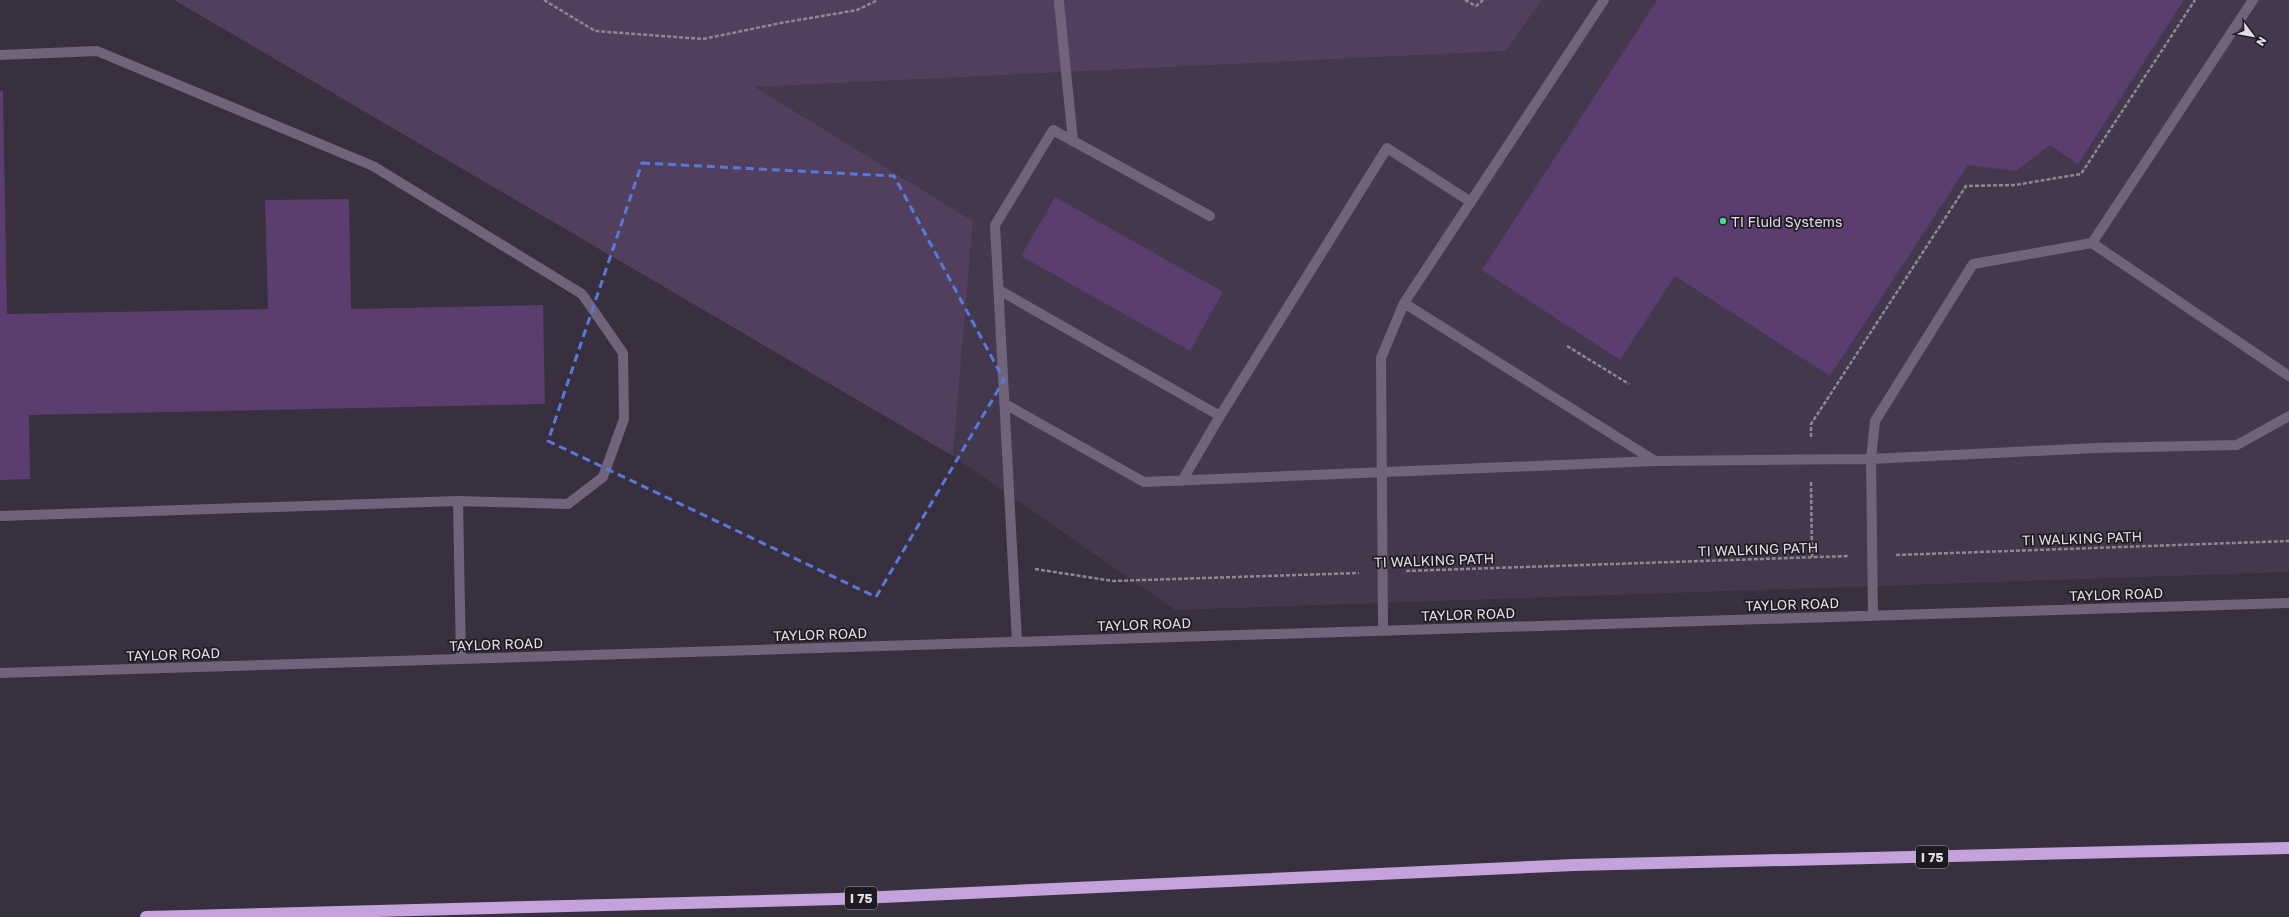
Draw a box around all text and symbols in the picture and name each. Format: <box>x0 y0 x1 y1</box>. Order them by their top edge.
north arrow <box>2233 16 2273 56</box>
text: N <box>2254 35 2270 49</box>
place label: TI Fluid Systems <box>1731 213 1842 230</box>
marker: TI Fluid Systems <box>1718 216 1728 226</box>
street label: TI WALKING PATH <box>2022 527 2142 549</box>
street label: TI WALKING PATH <box>1698 538 1818 560</box>
street label: TI WALKING PATH <box>1374 549 1494 571</box>
street label: TAYLOR ROAD <box>2069 584 2163 604</box>
street label: TAYLOR ROAD <box>1745 594 1839 614</box>
street label: TAYLOR ROAD <box>1421 604 1515 624</box>
street label: TAYLOR ROAD <box>1097 614 1191 634</box>
street label: TAYLOR ROAD <box>773 624 867 644</box>
street label: TAYLOR ROAD <box>449 634 543 654</box>
street label: TAYLOR ROAD <box>126 644 220 664</box>
road number: I 75 <box>1916 846 1948 868</box>
road number: I 75 <box>845 887 877 909</box>

